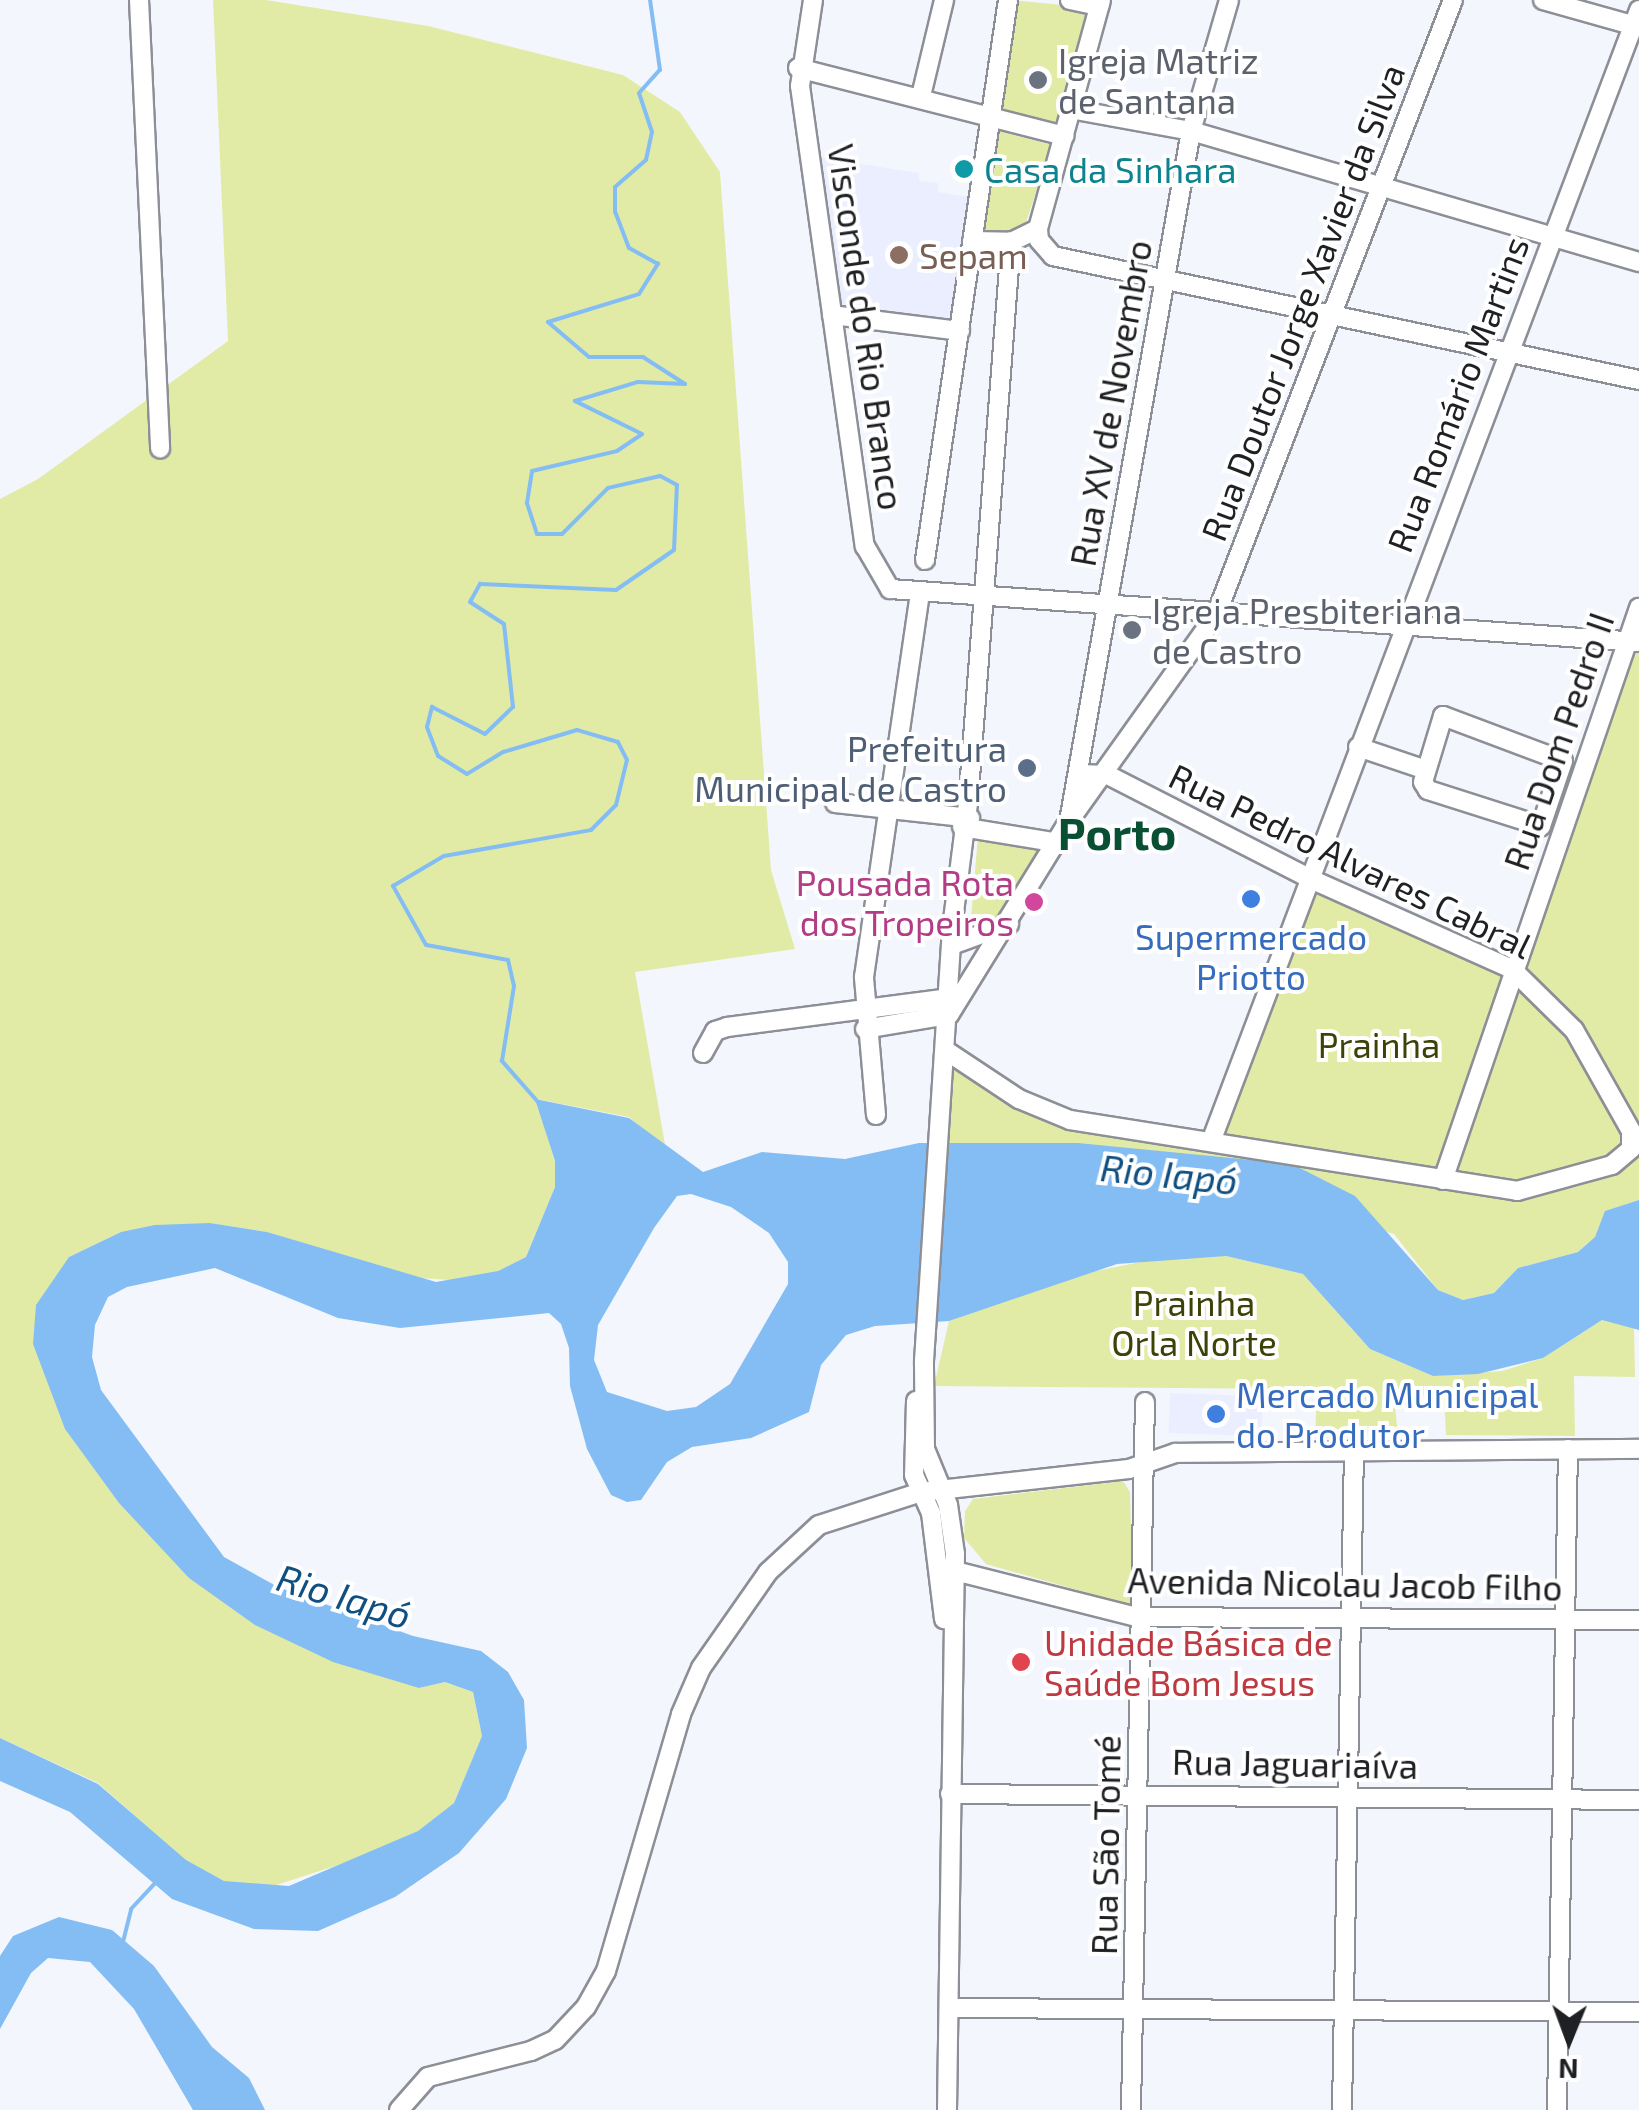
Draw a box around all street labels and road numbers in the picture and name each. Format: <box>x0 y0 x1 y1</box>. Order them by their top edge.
street label: Rua Doutor Jorge Xavier da Silva <box>1191 57 1413 547</box>
street label: Visconde do Rio Branco <box>821 141 913 513</box>
street label: Rua Romário Martins <box>1377 230 1537 558</box>
street label: Rua XV de Novembro <box>1061 236 1159 570</box>
street label: Rua Dom Pedro II <box>1494 607 1622 875</box>
street label: Rua Pedro Alvares Cabral <box>1163 754 1539 966</box>
street label: Avenida Nicolau Jacob Filho <box>1127 1558 1563 1608</box>
street label: Rua São Tomé <box>1082 1734 1128 1956</box>
street label: Rua Jaguariaíva <box>1171 1740 1419 1786</box>

